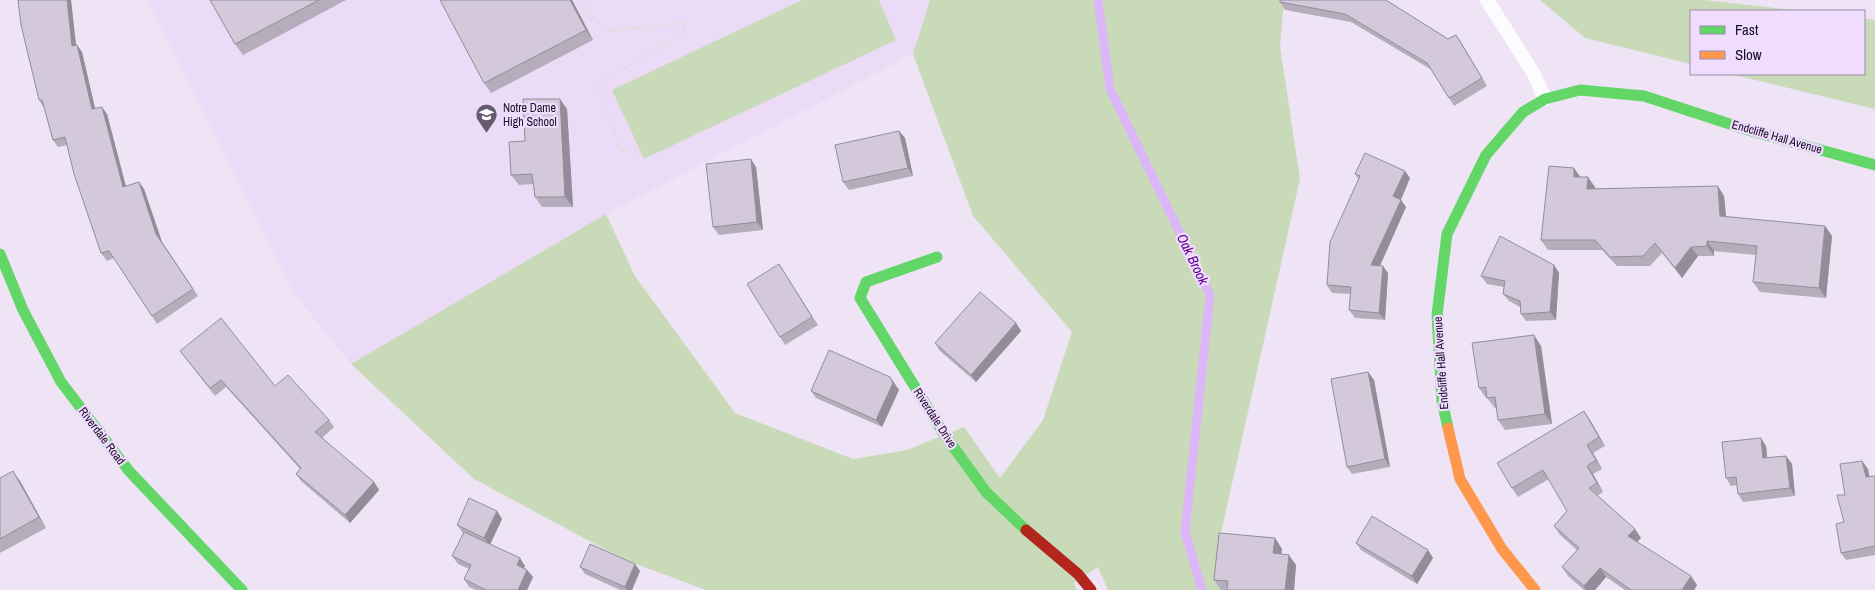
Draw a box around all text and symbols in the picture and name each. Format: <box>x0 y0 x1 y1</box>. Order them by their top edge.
legend <box>1690 10 1865 75</box>
text: Fast <box>1735 19 1759 40</box>
text: Slow <box>1735 44 1762 65</box>
place label: Notre Dame High School <box>503 100 557 130</box>
school or university icon: Notre Dame High School <box>475 103 499 134</box>
street label: Endcliffe Hall Avenue <box>1730 116 1824 158</box>
water label: Oak Brook <box>1173 231 1214 288</box>
street label: Endcliffe Hall Avenue <box>1430 316 1452 410</box>
street label: Riverdale Drive <box>910 385 960 451</box>
street label: Riverdale Road <box>75 404 129 468</box>

